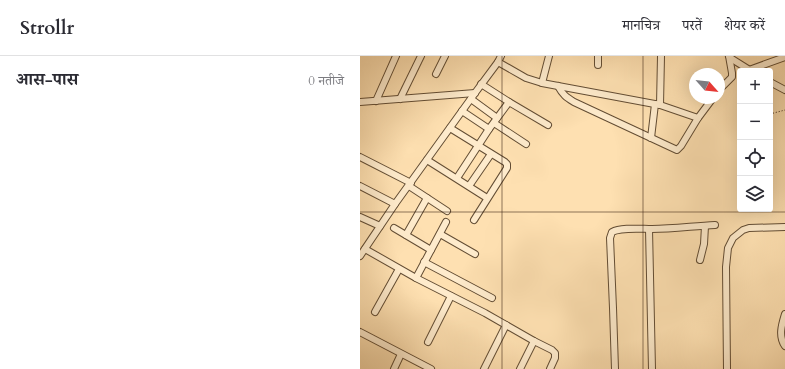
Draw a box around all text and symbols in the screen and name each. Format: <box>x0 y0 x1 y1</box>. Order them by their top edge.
text: Strollr <box>20 15 74 41</box>
text: मानचित्र <box>622 16 660 35</box>
text: परतें <box>682 16 702 35</box>
text: शेयर करें <box>724 16 765 35</box>
text: आस-पास <box>16 68 78 91</box>
north arrow <box>689 68 725 104</box>
map controls <box>737 68 773 212</box>
button: + <box>737 68 773 104</box>
text: 0 नतीजे <box>308 72 344 90</box>
button: − <box>737 104 773 140</box>
button: locate <box>737 140 773 176</box>
button: layers <box>737 176 773 212</box>

